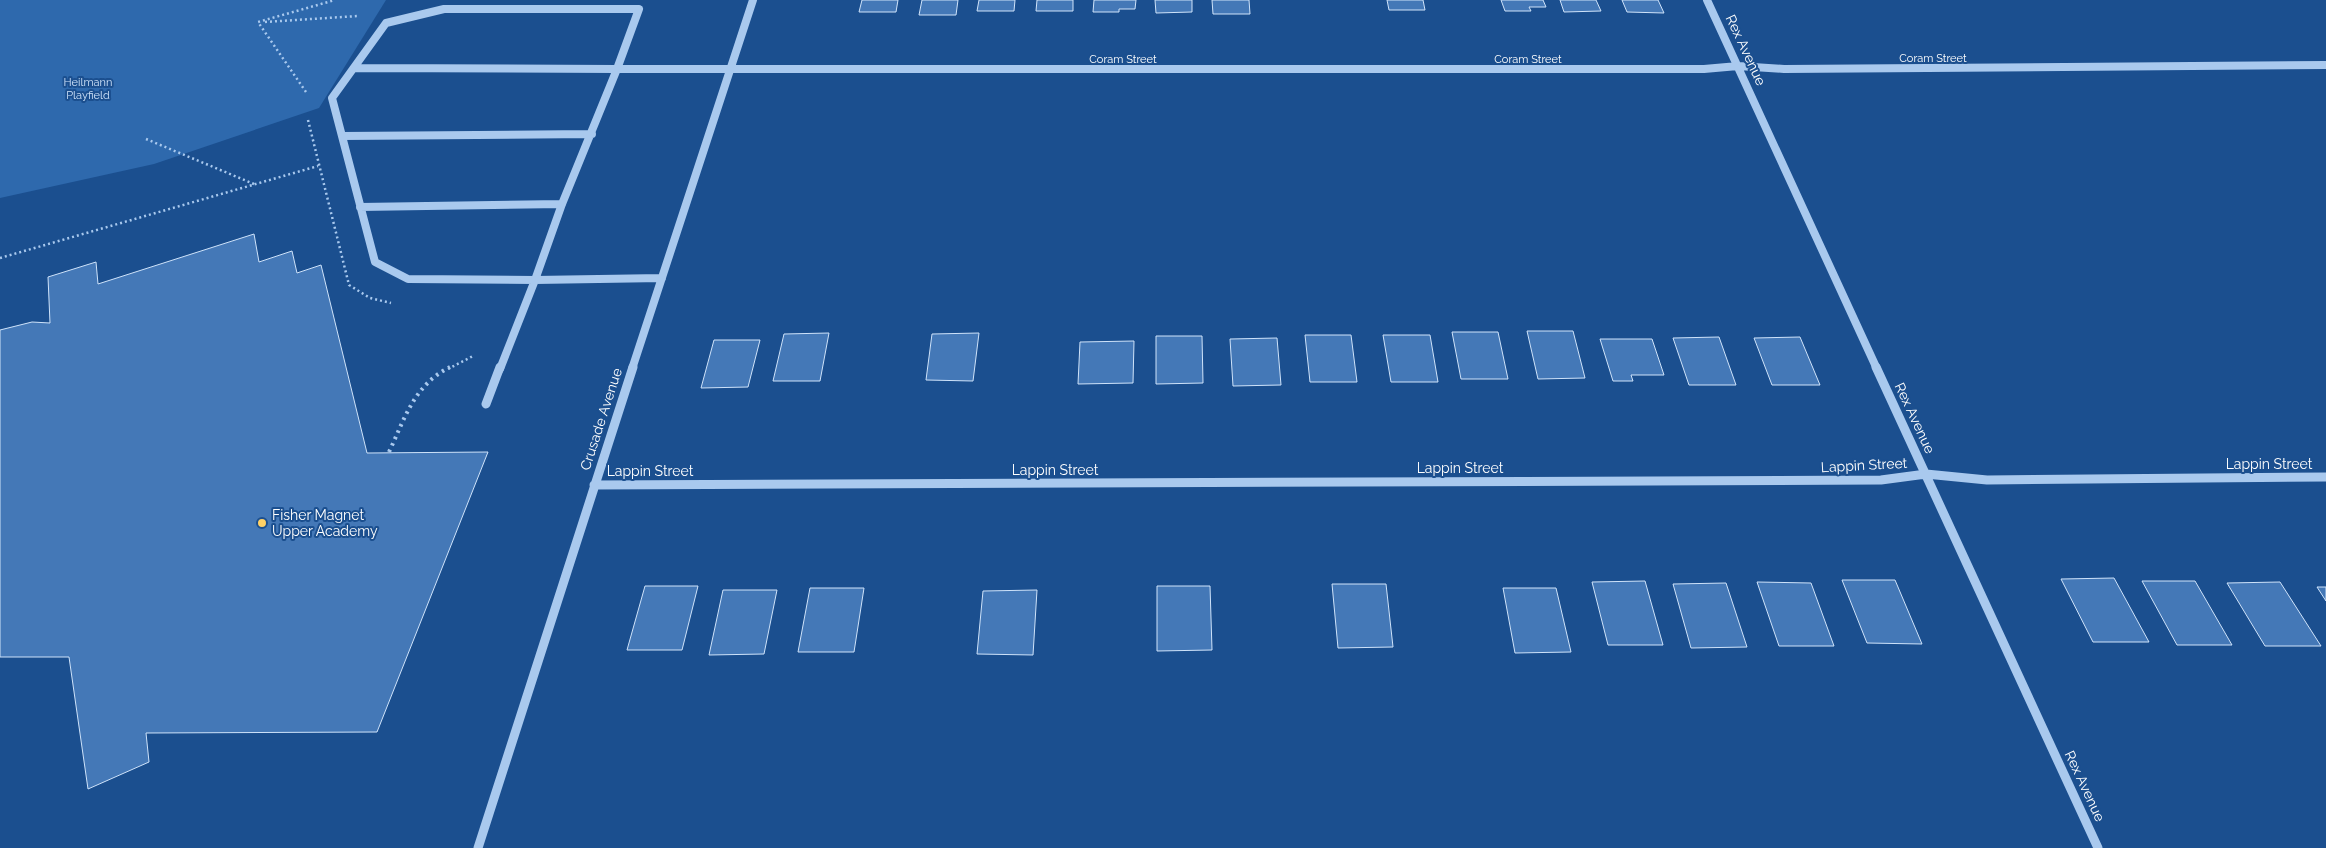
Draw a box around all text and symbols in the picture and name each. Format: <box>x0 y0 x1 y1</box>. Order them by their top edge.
street label: Rex Avenue <box>1723 12 1769 88</box>
street label: Coram Street <box>1899 52 1967 65</box>
street label: Coram Street <box>1089 53 1157 66</box>
street label: Coram Street <box>1494 53 1562 66</box>
park label: Heilmann Playfield <box>64 76 112 102</box>
street label: Crusade Avenue <box>577 366 625 472</box>
street label: Rex Avenue <box>1892 380 1938 456</box>
street label: Lappin Street <box>1820 455 1908 475</box>
street label: Lappin Street <box>2226 456 2313 472</box>
street label: Lappin Street <box>1417 460 1504 476</box>
street label: Lappin Street <box>1012 462 1099 478</box>
street label: Lappin Street <box>607 463 694 479</box>
place label: Fisher Magnet Upper Academy <box>272 507 378 539</box>
marker: Fisher Magnet Upper Academy <box>256 517 268 529</box>
street label: Rex Avenue <box>2062 748 2108 824</box>

